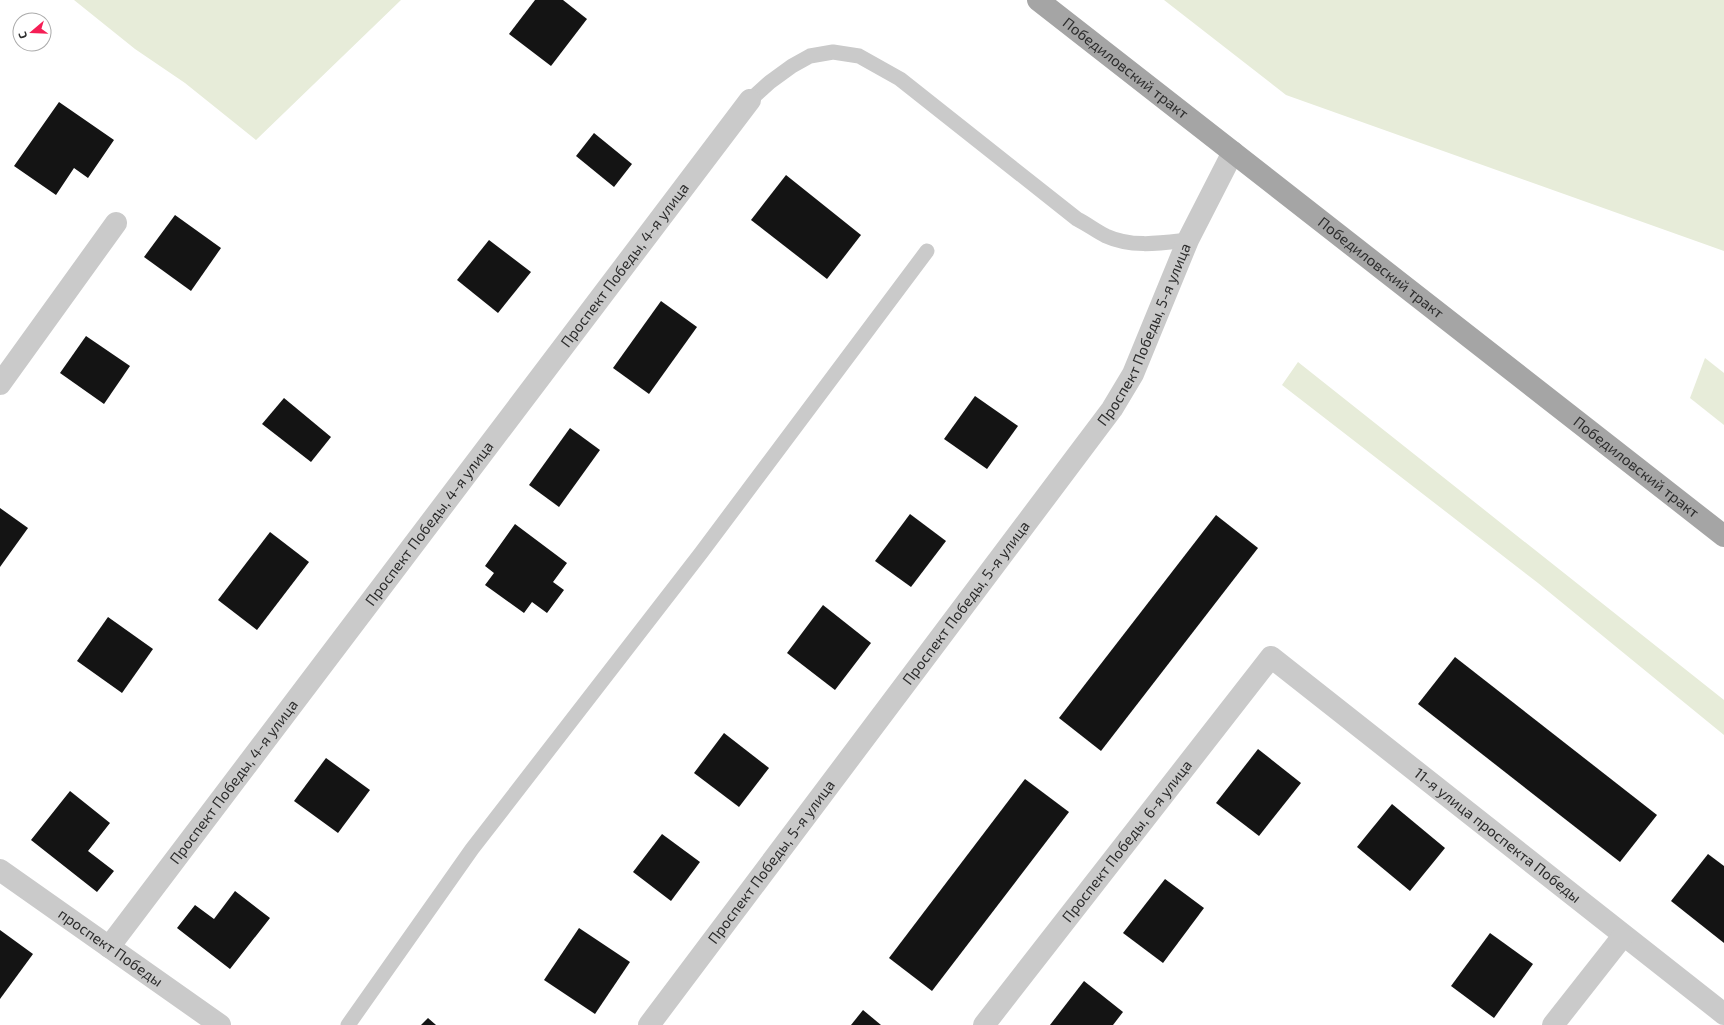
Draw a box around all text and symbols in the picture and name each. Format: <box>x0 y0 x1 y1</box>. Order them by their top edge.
north arrow <box>12 12 52 52</box>
street label: Победиловский тракт <box>1060 13 1192 122</box>
text: С <box>15 30 29 41</box>
street label: Проспект Победы, 4-я улица <box>556 179 692 350</box>
street label: Победиловский тракт <box>1315 212 1448 322</box>
street label: Проспект Победы, 5-я улица <box>1093 240 1194 429</box>
street label: Победиловский тракт <box>1570 412 1703 521</box>
street label: Проспект Победы, 4-я улица <box>361 437 497 609</box>
street label: Проспект Победы, 5-я улица <box>898 517 1033 688</box>
street label: Проспект Победы, 4-я улица <box>165 696 301 867</box>
street label: Проспект Победы, 6-я улица <box>1058 756 1195 925</box>
street label: 11-я улица проспекта Победы <box>1411 763 1585 906</box>
street label: Проспект Победы, 5-я улица <box>703 776 838 947</box>
street label: проспект Победы <box>55 904 167 990</box>

